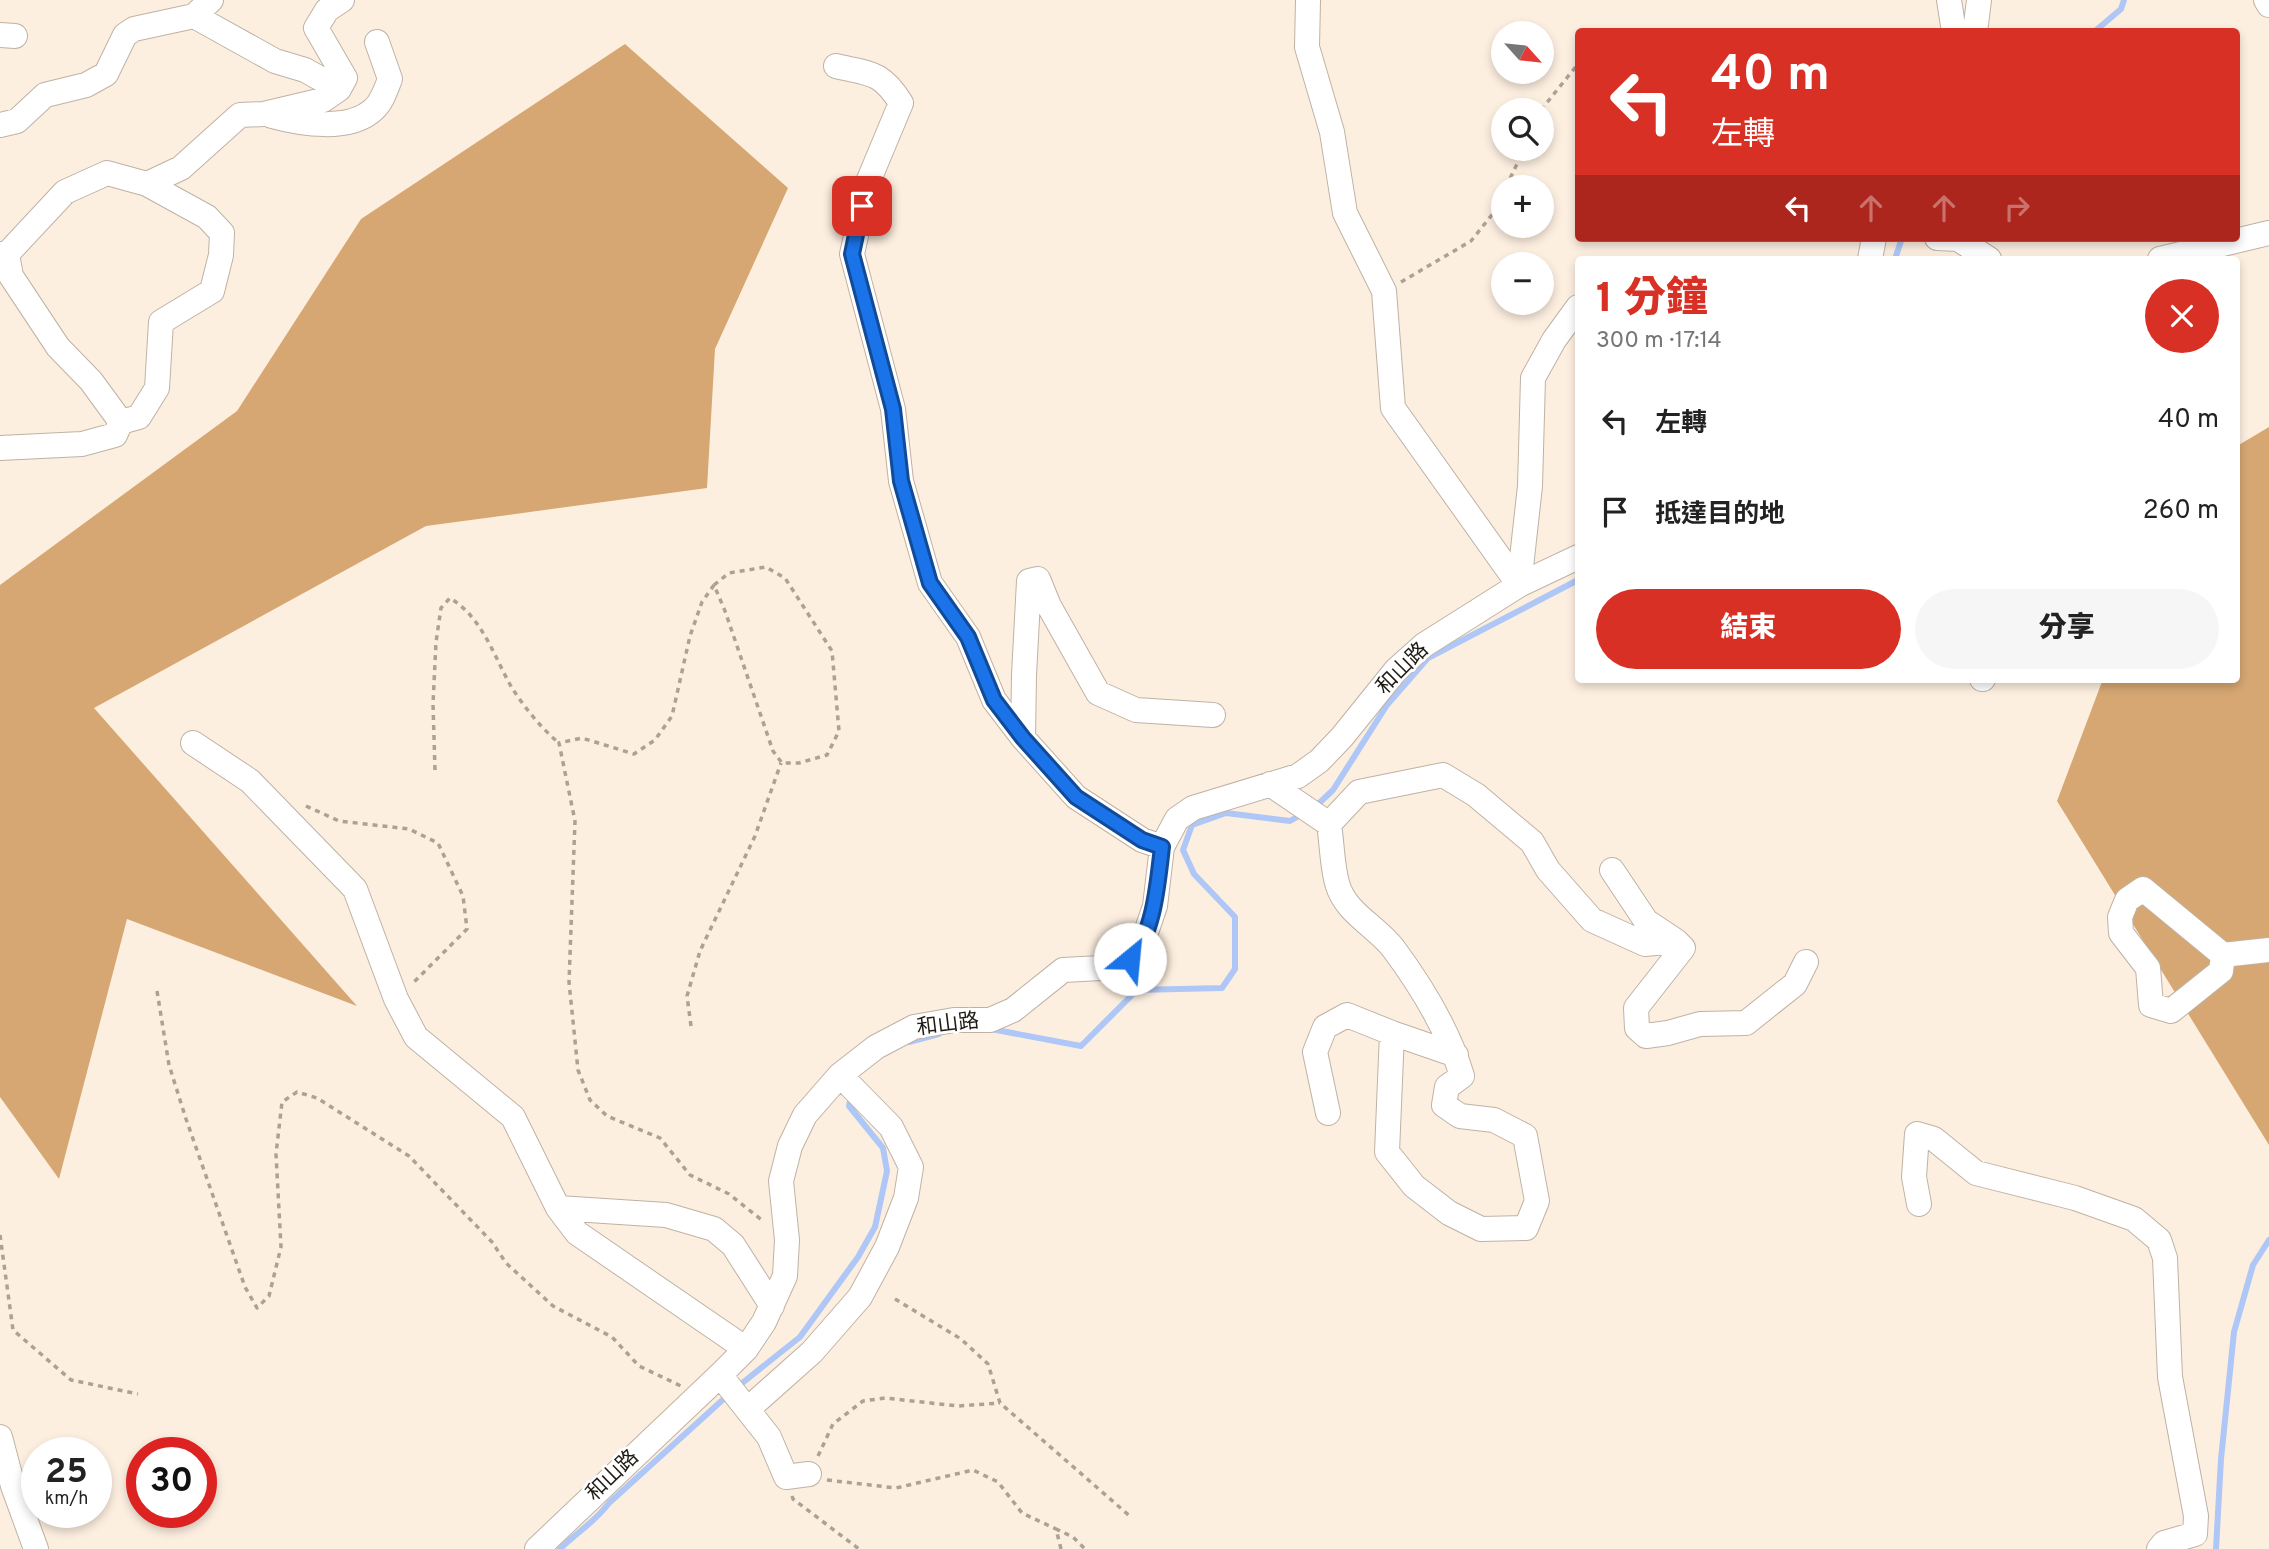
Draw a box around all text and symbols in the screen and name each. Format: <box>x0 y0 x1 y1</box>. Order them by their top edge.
north arrow <box>1491 21 1554 84</box>
map controls <box>1491 21 1554 315</box>
text: 40 m <box>1711 46 1830 108</box>
icon: left <box>1596 56 1687 147</box>
button: search <box>1491 98 1554 161</box>
text: 左轉 <box>1711 116 1775 156</box>
button: + <box>1491 175 1554 238</box>
pin <box>832 176 892 236</box>
icon: arrive <box>843 187 881 225</box>
icon: left <box>1779 189 1817 227</box>
icon: ahead <box>1852 189 1890 227</box>
icon: ahead <box>1925 189 1963 227</box>
icon: right <box>1998 189 2036 227</box>
button: − <box>1491 252 1554 315</box>
text: 1 分鐘 <box>1596 274 1708 327</box>
button: close <box>2145 279 2219 353</box>
text: 300 m · 17:14 <box>1596 327 1722 356</box>
icon: left <box>1596 402 1634 440</box>
text: 40 m <box>2158 404 2219 437</box>
text: 左轉 <box>1655 408 1707 441</box>
icon: arrive <box>1596 493 1634 531</box>
text: 260 m <box>2143 495 2219 528</box>
text: 抵達目的地 <box>1655 499 1785 532</box>
button: 結束 <box>1596 589 1901 669</box>
button: 分享 <box>1915 589 2219 669</box>
street label: 和山路 <box>1371 637 1435 701</box>
position arrow <box>1093 922 1167 996</box>
street label: 和山路 <box>915 1008 981 1042</box>
speed limit sign: 30 <box>126 1437 217 1528</box>
street label: 和山路 <box>581 1444 645 1508</box>
text: 25 <box>45 1451 88 1495</box>
text: km/h <box>45 1488 88 1511</box>

